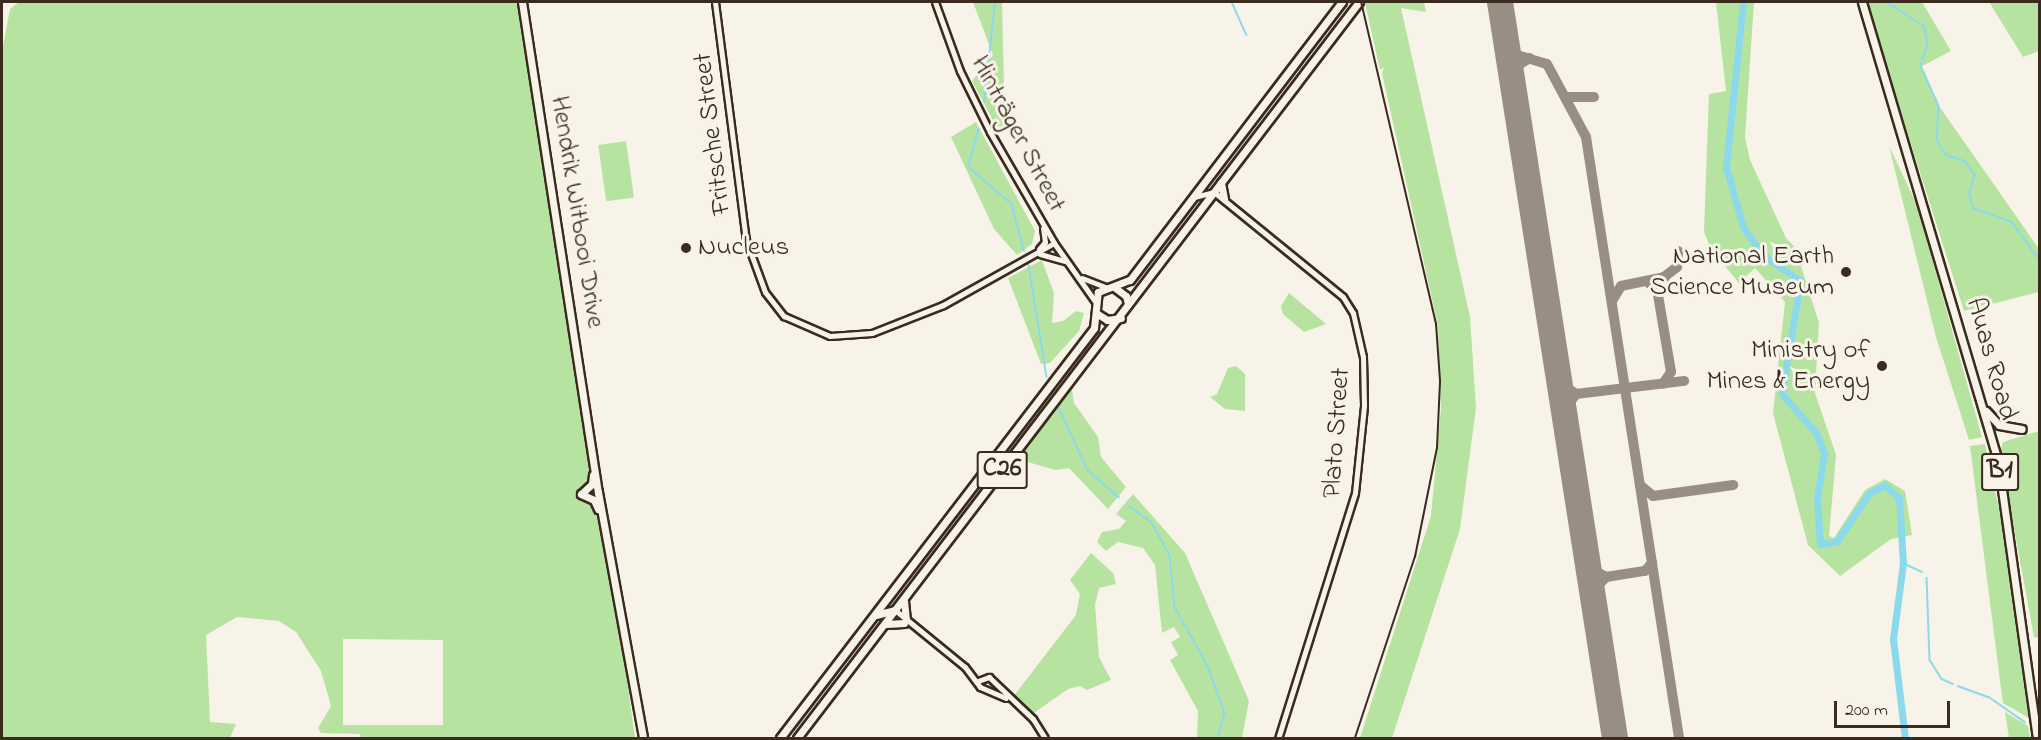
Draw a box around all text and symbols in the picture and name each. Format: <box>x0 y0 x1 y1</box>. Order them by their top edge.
street label: Hinträger Street <box>963 50 1073 218</box>
street label: Fritsche Street <box>687 51 739 217</box>
street label: Hendrik Witbooi Drive <box>543 94 611 330</box>
place label: Nucleus <box>698 232 789 264</box>
place label: National Earth Science Museum <box>1650 240 1834 303</box>
marker: Nucleus <box>679 241 693 255</box>
marker: National Earth Science Museum <box>1839 265 1853 279</box>
street label: Auas Road <box>1958 294 2024 424</box>
place label: Ministry of Mines & Energy <box>1706 334 1870 397</box>
marker: Ministry of Mines & Energy <box>1875 359 1889 373</box>
street label: Plato Street <box>1316 367 1358 499</box>
road number: C26 <box>976 447 1028 493</box>
road number: B1 <box>1980 449 2020 495</box>
scale bar <box>1837 689 1952 727</box>
text: 200 m <box>1845 698 1888 724</box>

